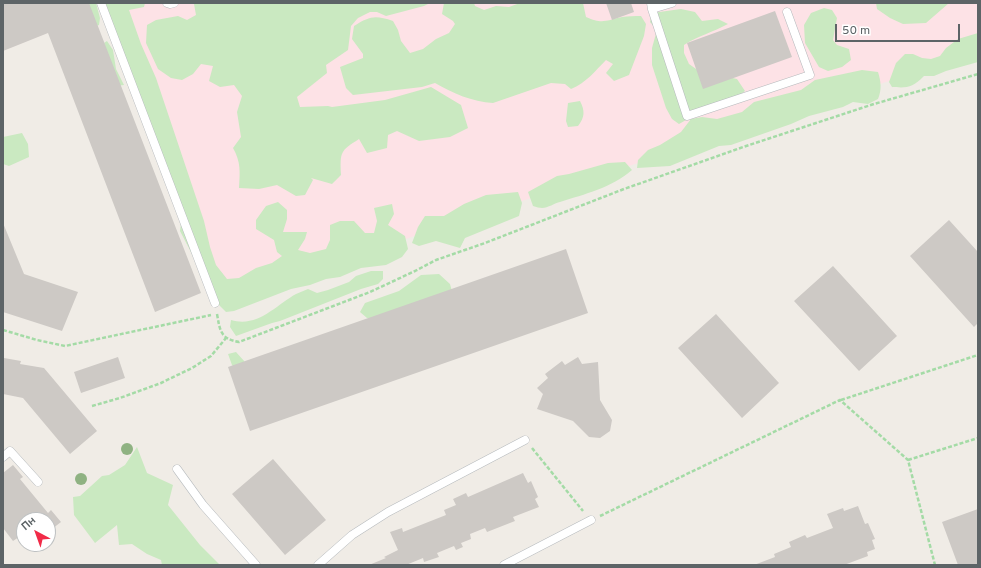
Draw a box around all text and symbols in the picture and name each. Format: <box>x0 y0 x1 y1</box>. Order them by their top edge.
scale bar <box>837 16 962 42</box>
text: 50 m <box>842 23 870 39</box>
north arrow <box>16 512 56 552</box>
text: Пн <box>19 514 39 534</box>

